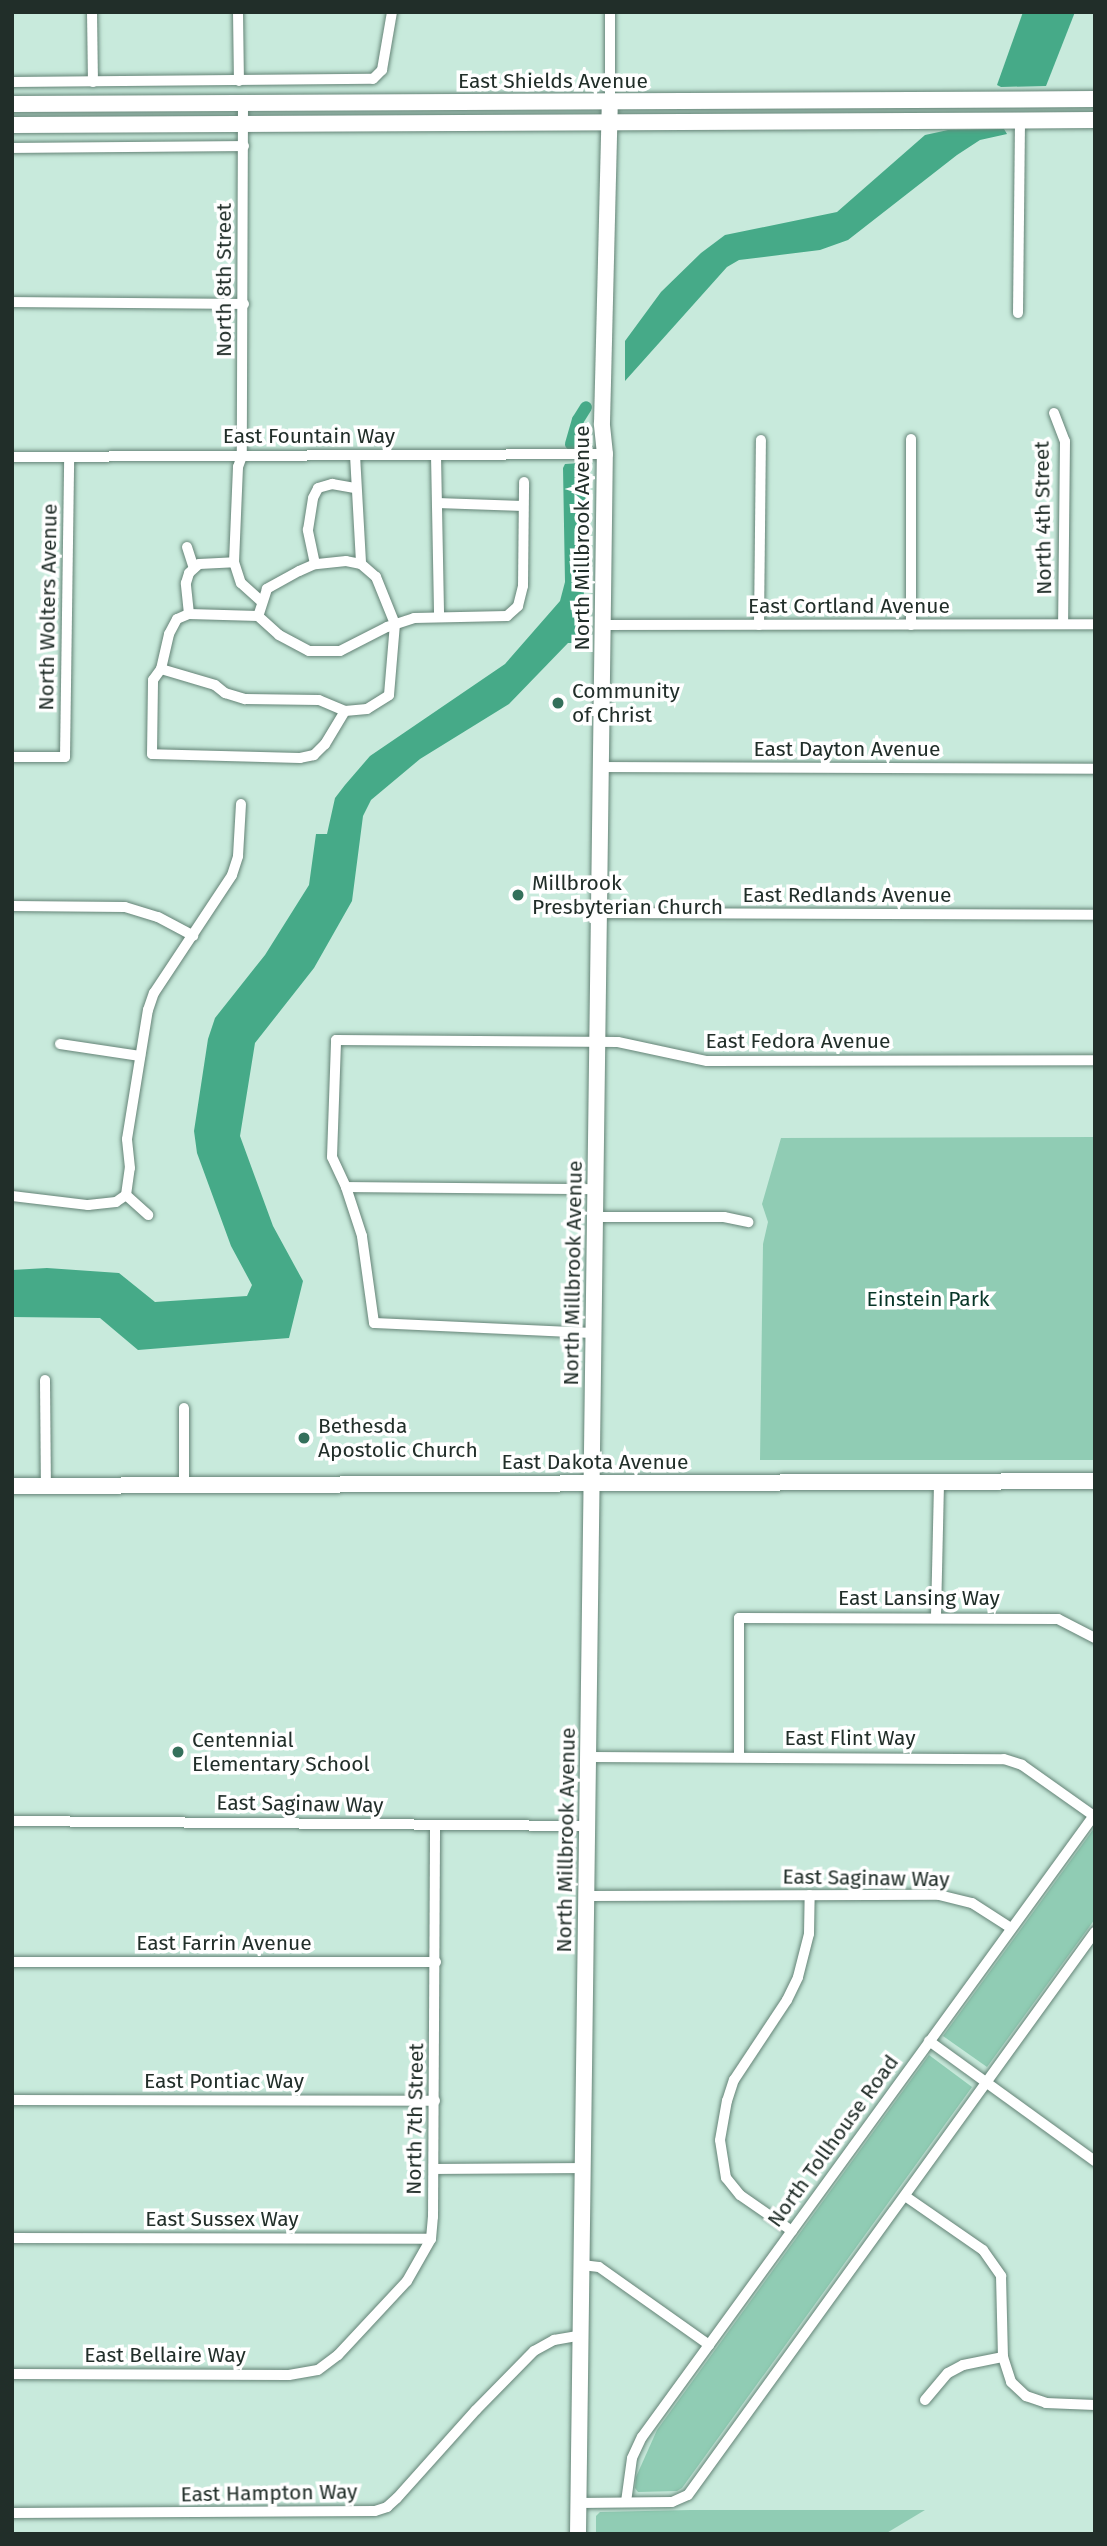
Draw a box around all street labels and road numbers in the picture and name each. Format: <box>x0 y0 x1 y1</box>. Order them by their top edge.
street label: East Shields Avenue <box>458 68 648 94</box>
street label: North 8th Street <box>211 203 237 357</box>
street label: East Fountain Way <box>223 423 395 449</box>
street label: North Millbrook Avenue <box>569 425 595 651</box>
street label: North 4th Street <box>1029 441 1057 595</box>
street label: North Wolters Avenue <box>34 503 62 711</box>
street label: East Cortland Avenue <box>748 593 950 619</box>
street label: East Dayton Avenue <box>753 736 941 762</box>
street label: East Redlands Avenue <box>743 882 951 908</box>
street label: East Fedora Avenue <box>705 1028 891 1054</box>
street label: North Millbrook Avenue <box>558 1160 588 1386</box>
street label: East Dakota Avenue <box>502 1449 688 1475</box>
street label: East Lansing Way <box>838 1585 1000 1611</box>
street label: East Flint Way <box>785 1725 915 1751</box>
street label: North Millbrook Avenue <box>551 1727 581 1953</box>
street label: East Saginaw Way <box>216 1790 384 1818</box>
street label: East Saginaw Way <box>782 1864 950 1892</box>
street label: East Farrin Avenue <box>136 1930 312 1956</box>
street label: North 7th Street <box>401 2043 429 2195</box>
street label: North Tollhouse Road <box>762 2050 904 2232</box>
street label: East Pontiac Way <box>144 2068 304 2094</box>
street label: East Sussex Way <box>145 2206 299 2232</box>
street label: East Bellaire Way <box>84 2342 246 2368</box>
street label: East Hampton Way <box>180 2479 358 2507</box>

